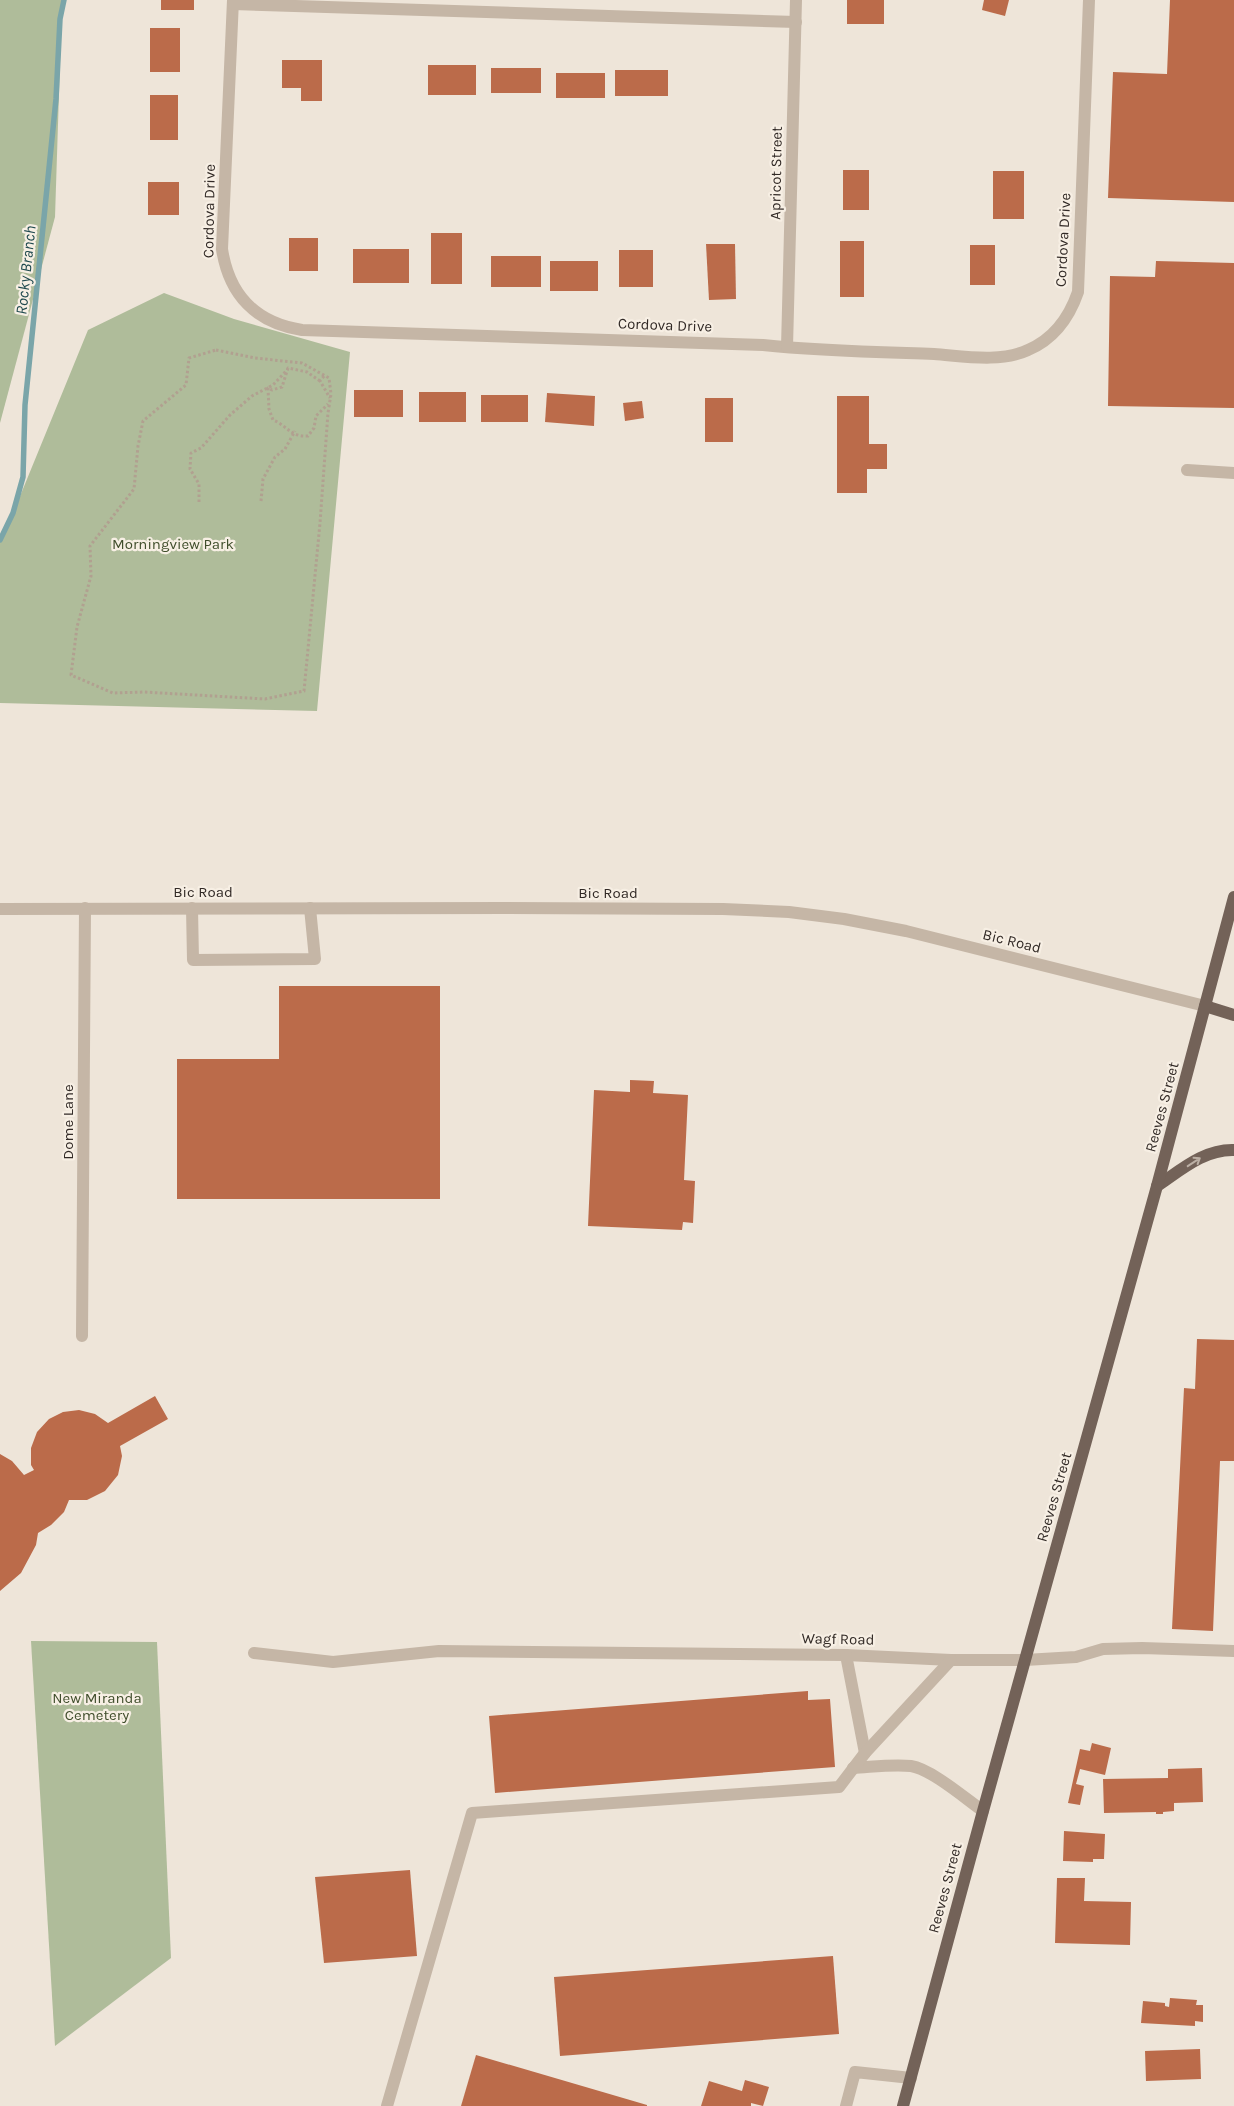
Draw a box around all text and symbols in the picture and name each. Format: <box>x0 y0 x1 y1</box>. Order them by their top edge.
street label: Apricot Street <box>766 126 786 220</box>
street label: Cordova Drive <box>199 164 219 258</box>
street label: Cordova Drive <box>1052 192 1074 288</box>
water label: Rocky Branch <box>11 224 40 316</box>
street label: Cordova Drive <box>618 314 712 336</box>
park label: Morningview Park <box>112 535 234 553</box>
street label: Bic Road <box>173 883 233 901</box>
street label: Bic Road <box>578 884 638 902</box>
street label: Bic Road <box>981 925 1043 957</box>
street label: Reeves Street <box>1141 1060 1183 1154</box>
street label: Dome Lane <box>59 1084 77 1160</box>
one-way arrow <box>1186 1157 1200 1167</box>
street label: Reeves Street <box>1033 1450 1075 1544</box>
street label: Wagf Road <box>801 1629 875 1649</box>
park label: New Miranda Cemetery <box>52 1689 142 1724</box>
street label: Reeves Street <box>924 1841 966 1935</box>

